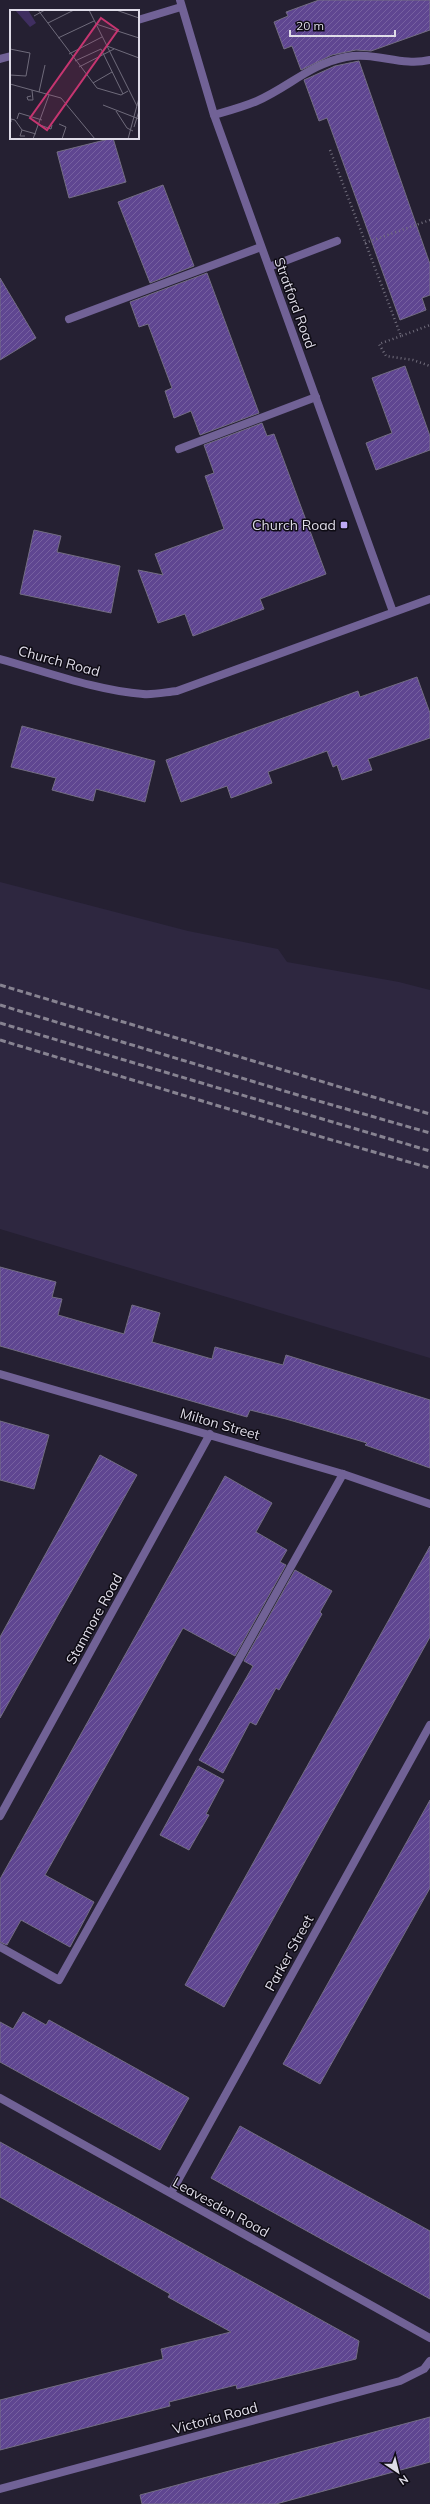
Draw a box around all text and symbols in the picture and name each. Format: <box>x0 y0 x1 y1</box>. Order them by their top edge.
inset map <box>10 10 139 139</box>
scale bar <box>290 12 395 38</box>
text: 20 m <box>296 18 324 33</box>
street label: Stratford Road <box>270 255 320 351</box>
place label: Church Road <box>252 516 336 534</box>
marker: Church Road <box>339 520 349 530</box>
street label: Church Road <box>16 641 102 681</box>
street label: Milton Street <box>178 1404 262 1444</box>
street label: Stanmore Road <box>62 1570 126 1668</box>
street label: Parker Street <box>261 1912 317 1994</box>
street label: Leavesden Road <box>170 2173 272 2241</box>
street label: Victoria Road <box>170 2398 260 2438</box>
north arrow <box>378 2452 418 2492</box>
text: N <box>396 2472 411 2488</box>

